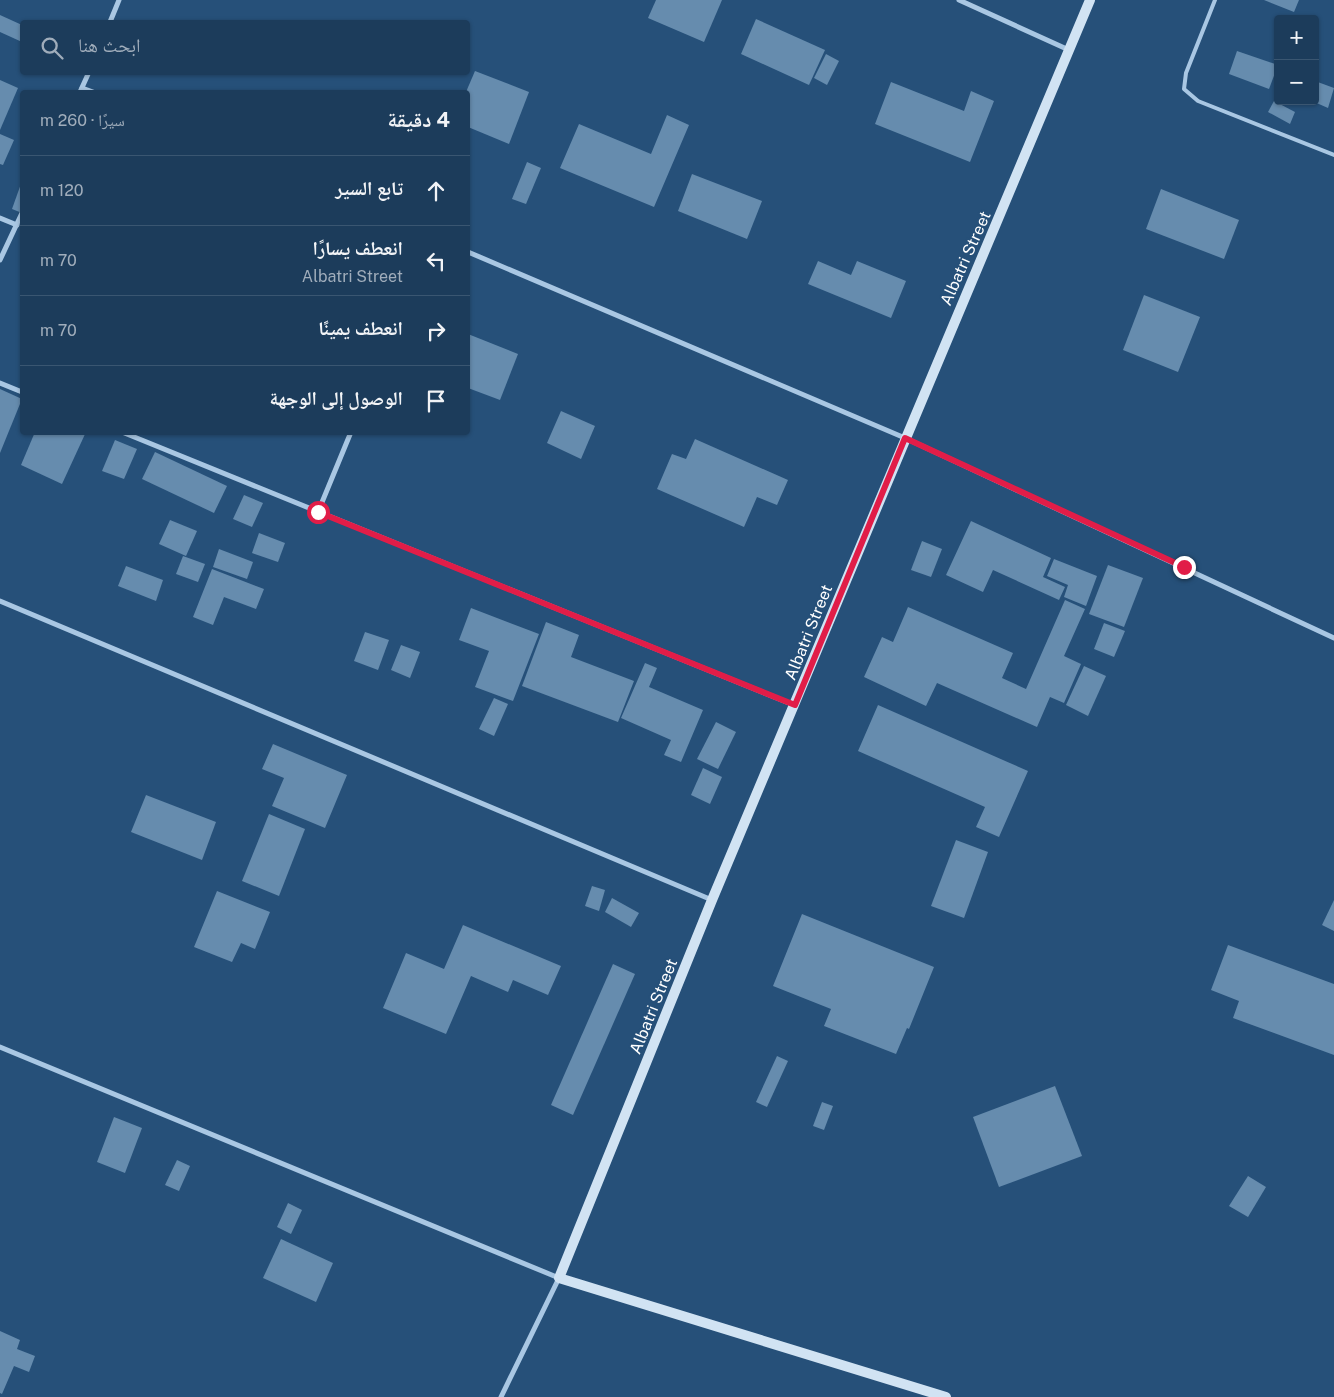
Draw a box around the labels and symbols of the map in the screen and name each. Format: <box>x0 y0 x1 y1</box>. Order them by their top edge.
street label: Albatri Street <box>936 208 995 308</box>
route start <box>307 501 330 524</box>
route end <box>1173 556 1196 579</box>
street label: Albatri Street <box>781 582 836 683</box>
street label: Albatri Street <box>626 956 681 1057</box>

